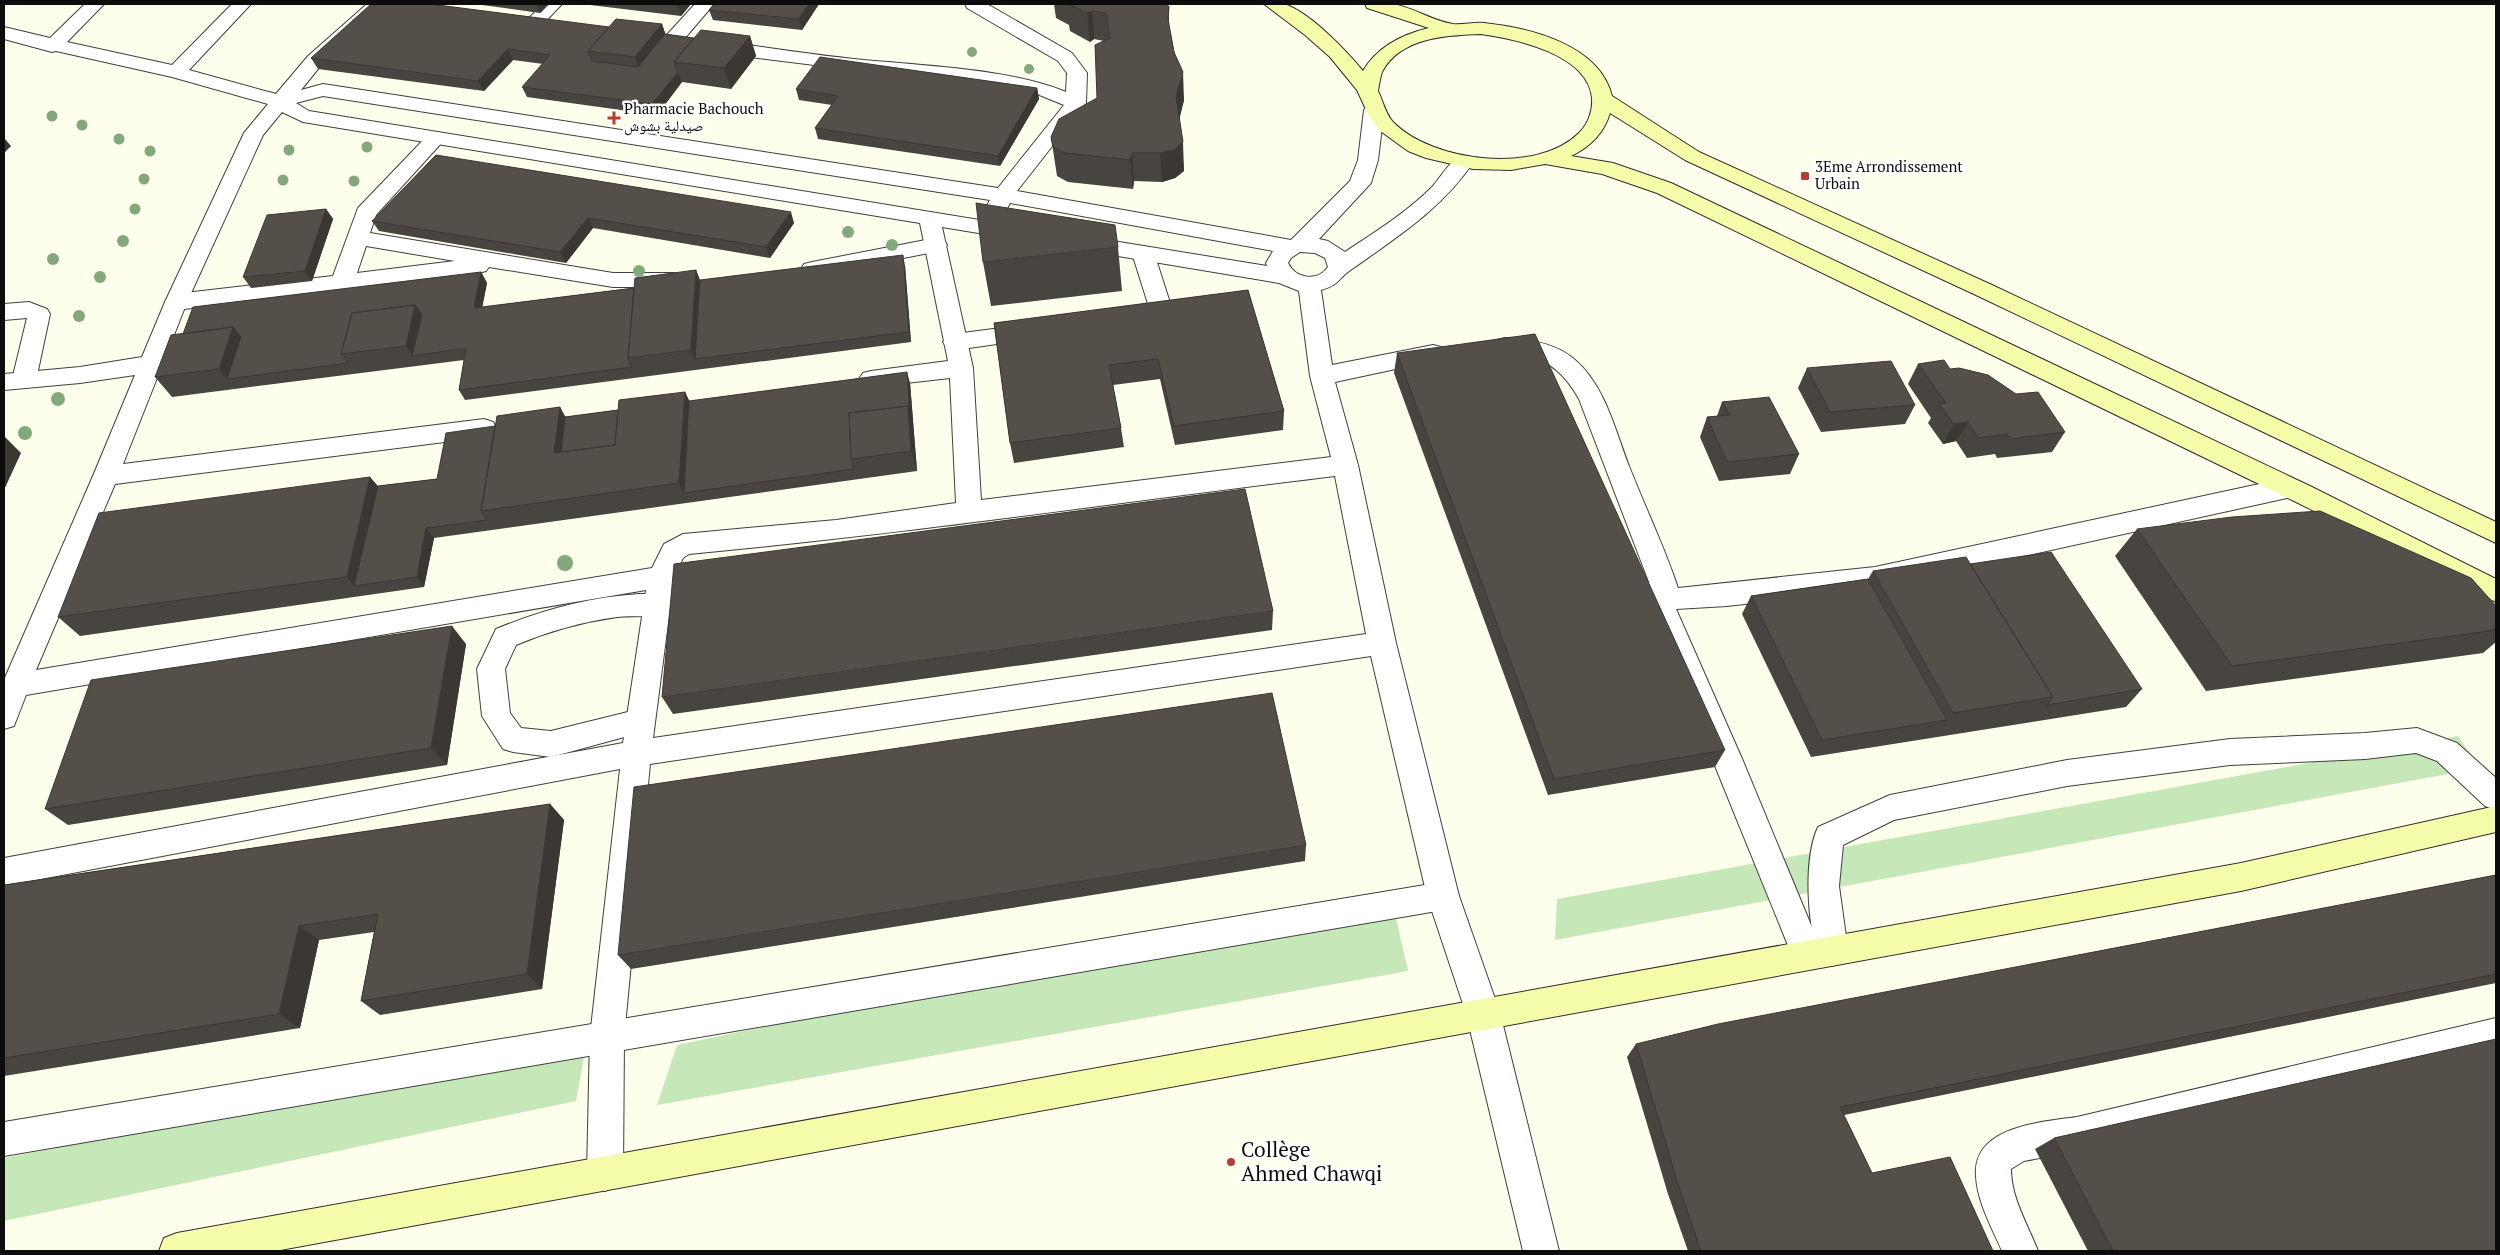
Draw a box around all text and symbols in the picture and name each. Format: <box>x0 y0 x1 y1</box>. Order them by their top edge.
place label: Pharmacie Bachouch صيدلية بشوش <box>624 98 764 136</box>
marker: Pharmacie Bachouch صيدلية بشوش <box>608 112 620 124</box>
place label: 3Eme Arrondissement Urbain <box>1815 156 1963 193</box>
marker: 3Eme Arrondissement Urbain <box>1799 170 1811 182</box>
place label: Collège Ahmed Chawqi <box>1241 1135 1382 1187</box>
marker: Collège Ahmed Chawqi <box>1225 1156 1237 1168</box>

